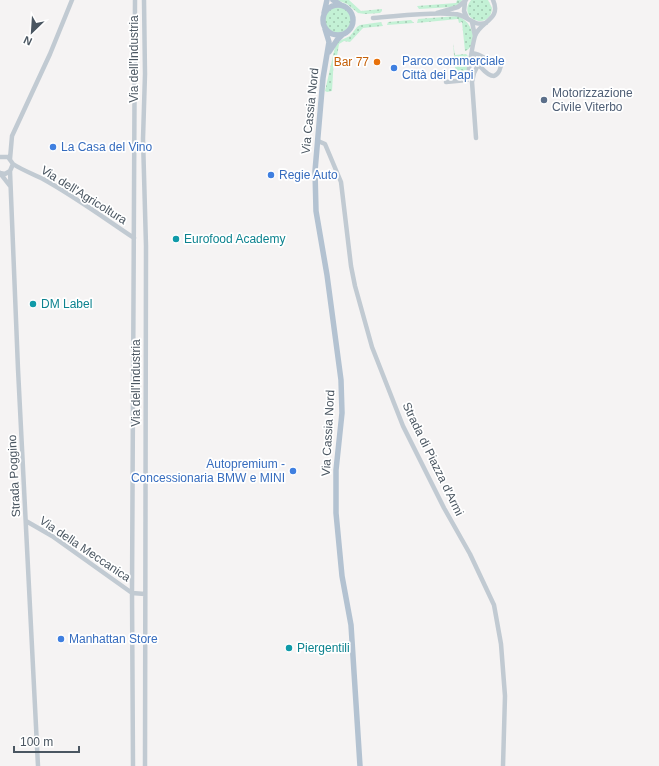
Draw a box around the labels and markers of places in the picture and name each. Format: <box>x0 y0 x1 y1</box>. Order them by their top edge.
place label: Parco commerciale Città dei Papi <box>402 54 505 82</box>
place label: Bar 77 <box>334 55 369 69</box>
marker: Bar 77 <box>372 57 382 67</box>
marker: Parco commerciale Città dei Papi <box>389 63 399 73</box>
place label: Motorizzazione Civile Viterbo <box>552 86 633 114</box>
marker: Motorizzazione Civile Viterbo <box>539 95 549 105</box>
place label: La Casa del Vino <box>61 140 153 154</box>
marker: La Casa del Vino <box>48 142 58 152</box>
place label: Regie Auto <box>279 168 338 182</box>
marker: Regie Auto <box>266 170 276 180</box>
place label: Eurofood Academy <box>184 232 285 246</box>
marker: Eurofood Academy <box>171 234 181 244</box>
place label: DM Label <box>41 297 92 311</box>
marker: DM Label <box>28 299 38 309</box>
place label: Autopremium - Concessionaria BMW e MINI <box>131 457 285 485</box>
marker: Autopremium - Concessionaria BMW e MINI <box>288 466 298 476</box>
place label: Manhattan Store <box>69 632 158 646</box>
marker: Manhattan Store <box>56 634 66 644</box>
place label: Piergentili <box>297 641 350 655</box>
marker: Piergentili <box>284 643 294 653</box>

